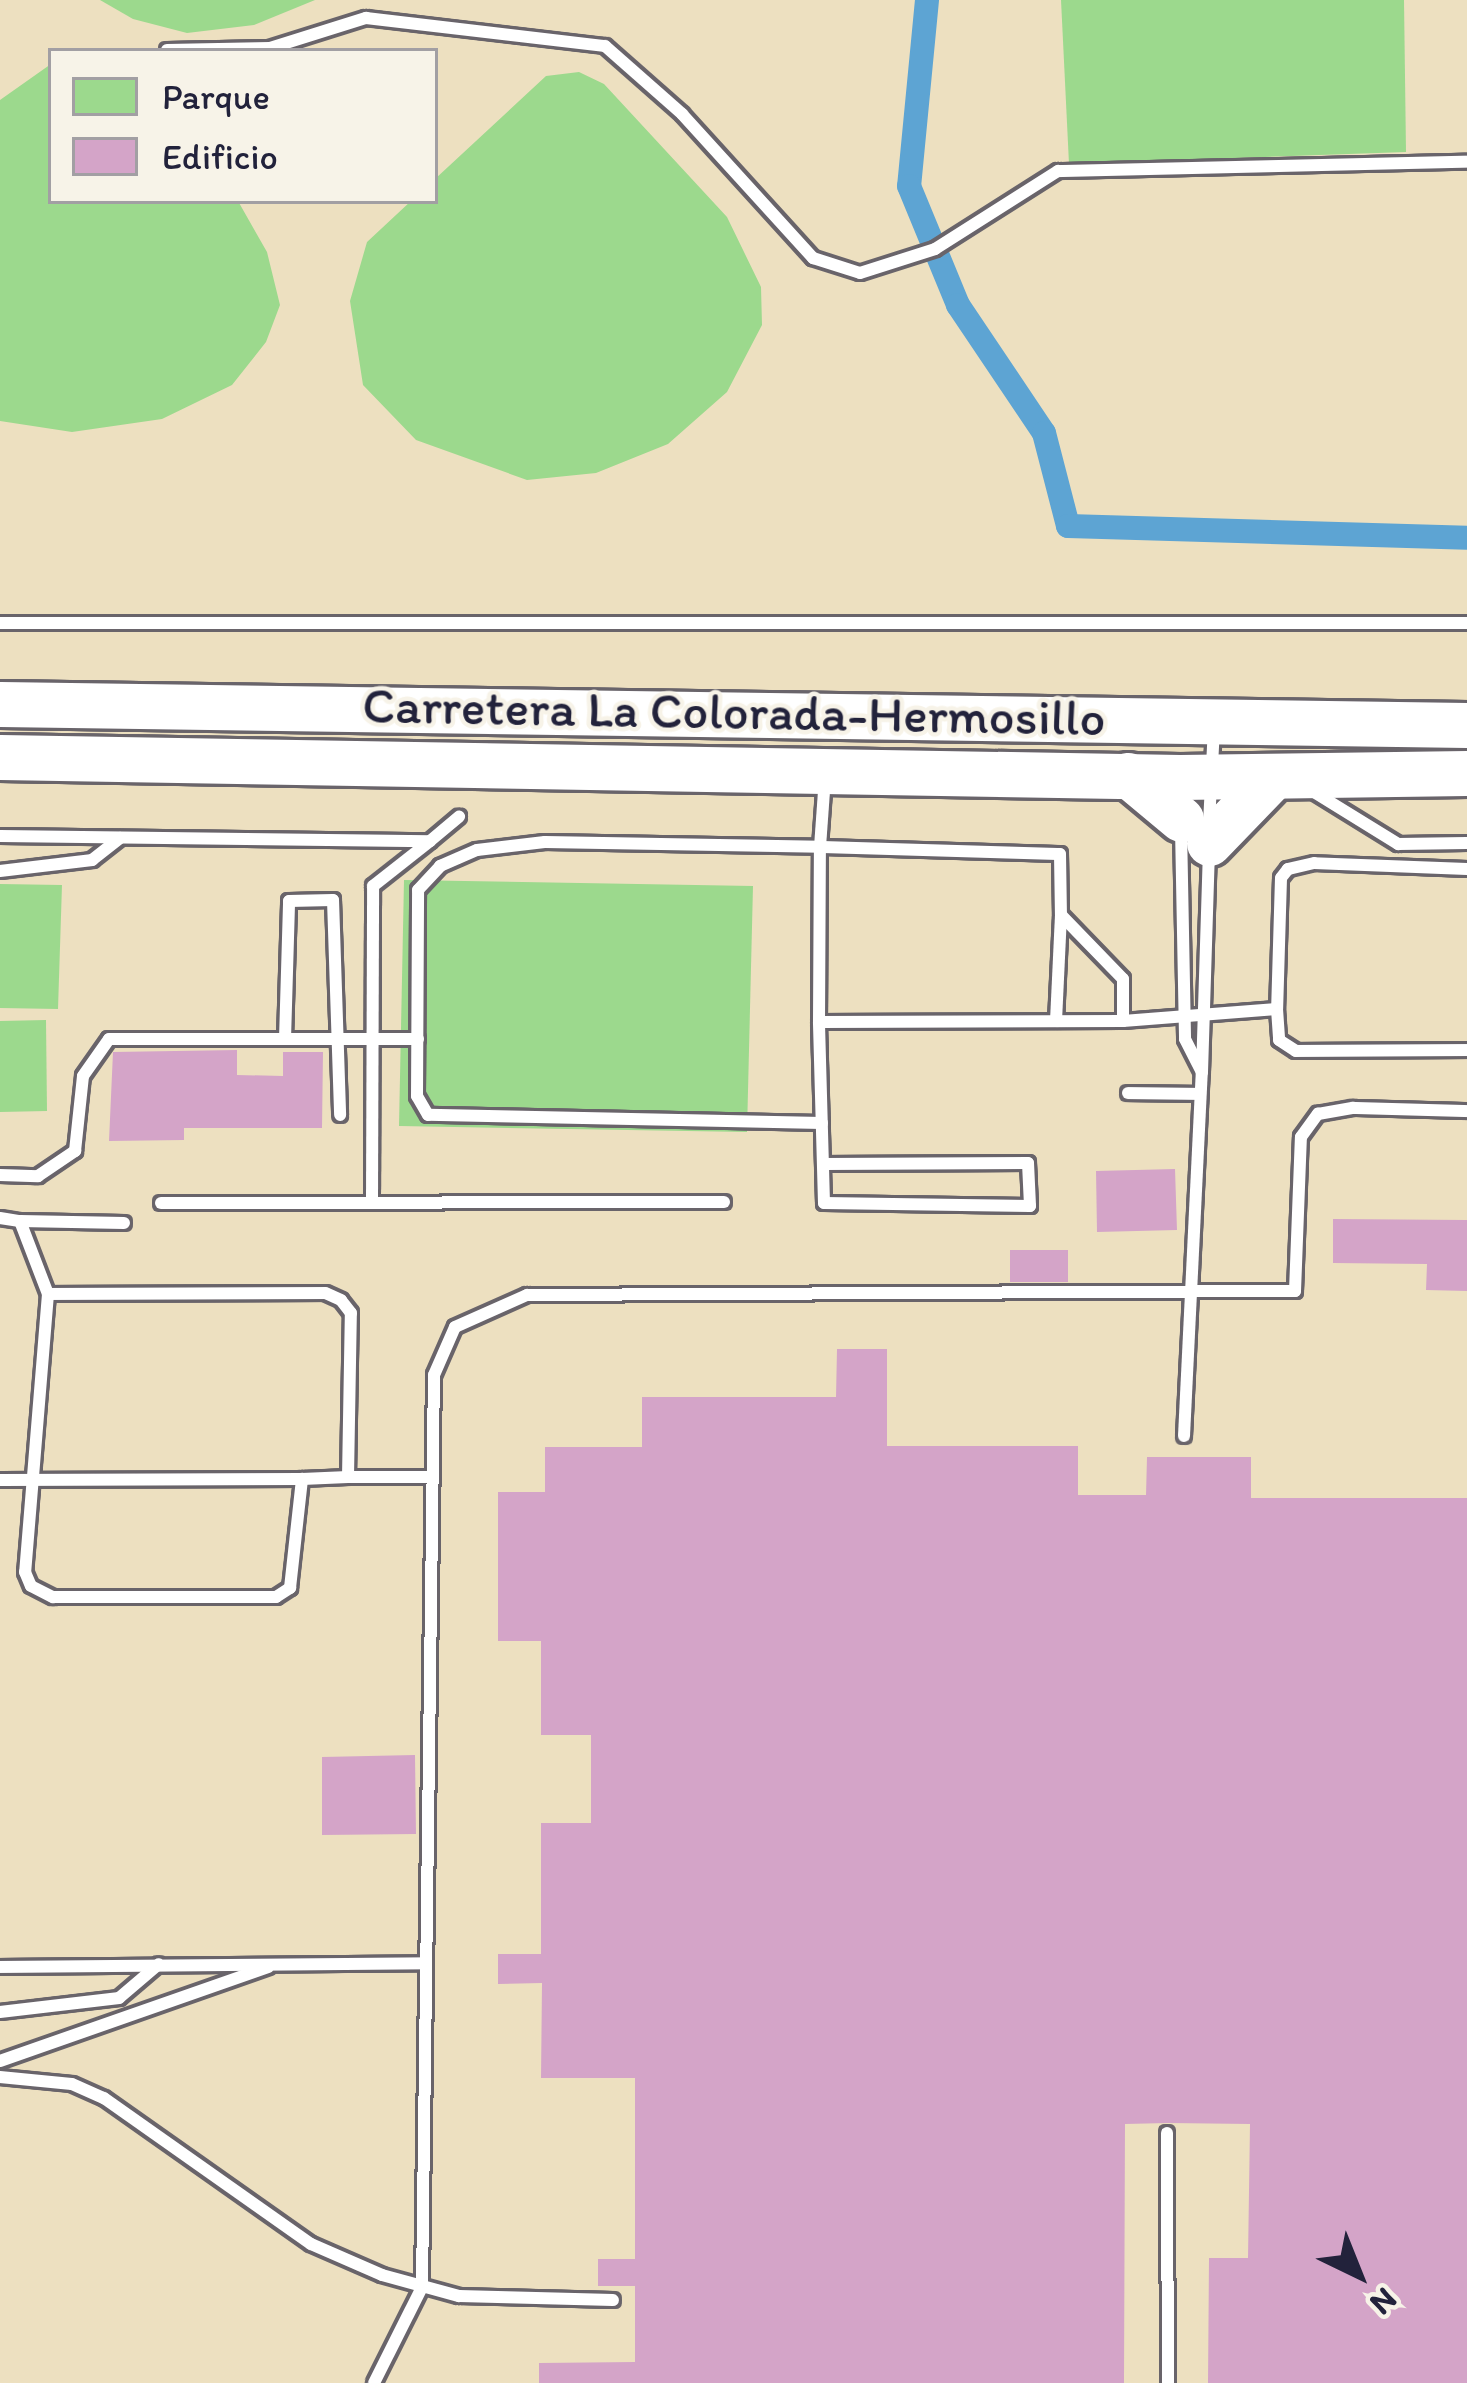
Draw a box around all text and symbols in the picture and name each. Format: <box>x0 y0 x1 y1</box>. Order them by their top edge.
legend <box>48 48 438 204</box>
text: Parque <box>162 75 270 118</box>
text: Edificio <box>162 135 278 178</box>
street label: Carretera La Colorada-Hermosillo <box>360 675 1108 749</box>
north arrow <box>1299 2215 1419 2335</box>
text: N <box>1362 2280 1405 2324</box>

